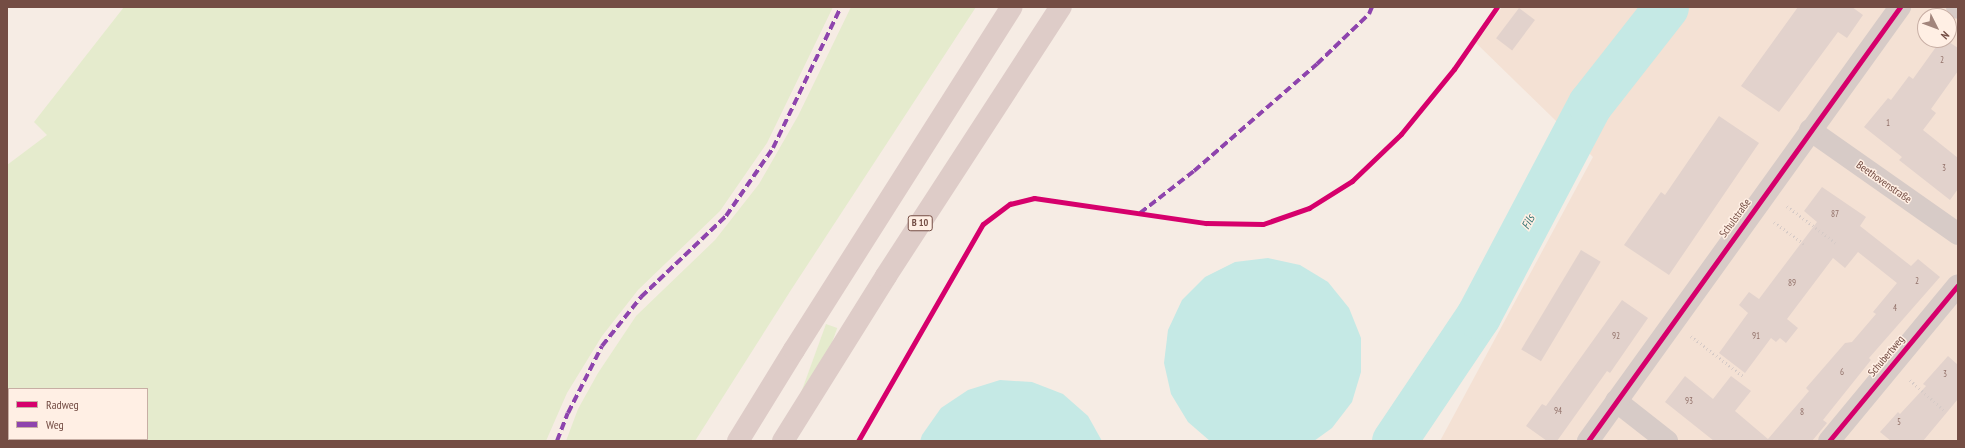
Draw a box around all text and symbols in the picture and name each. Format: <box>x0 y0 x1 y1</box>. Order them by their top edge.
north arrow <box>1917 8 1957 48</box>
text: N <box>1938 28 1952 42</box>
house number: 2 <box>1940 55 1944 65</box>
house number: 1 <box>1886 118 1890 128</box>
street label: Beethovenstraße <box>1854 158 1914 206</box>
house number: 3 <box>1942 163 1946 173</box>
street label: Schulstraße <box>1716 196 1754 240</box>
house number: 87 <box>1831 209 1839 219</box>
water label: Fils <box>1518 212 1538 232</box>
road number: B 10 <box>907 215 933 231</box>
house number: 2 <box>1915 276 1919 286</box>
house number: 89 <box>1788 278 1796 288</box>
house number: 4 <box>1893 303 1897 313</box>
house number: 92 <box>1612 331 1620 341</box>
house number: 91 <box>1752 331 1760 341</box>
street label: Schubertweg <box>1865 333 1907 379</box>
house number: 6 <box>1840 367 1844 377</box>
house number: 3 <box>1943 369 1947 379</box>
legend <box>8 388 148 440</box>
house number: 93 <box>1685 396 1693 406</box>
text: Radweg <box>46 397 79 412</box>
house number: 94 <box>1554 406 1562 416</box>
house number: 8 <box>1800 407 1804 417</box>
text: Weg <box>46 417 64 432</box>
house number: 5 <box>1897 417 1901 427</box>

